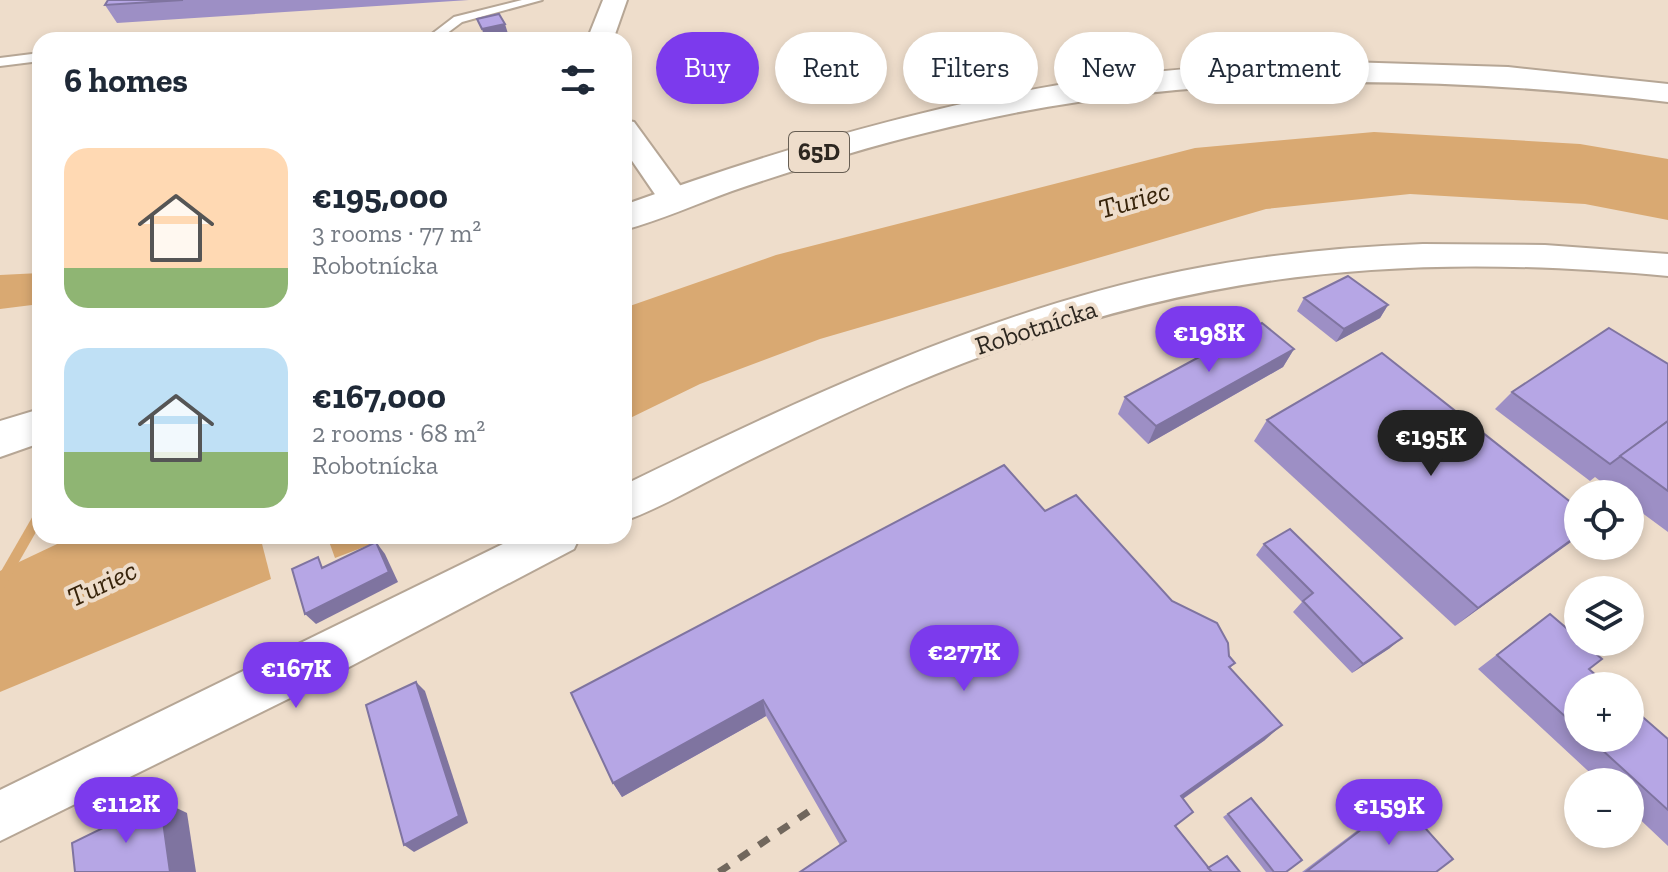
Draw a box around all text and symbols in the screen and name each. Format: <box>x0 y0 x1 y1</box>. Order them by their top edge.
chip: Buy <box>656 32 759 104</box>
chip: Rent <box>775 32 887 104</box>
chip: Filters <box>903 32 1038 104</box>
chip: New <box>1054 32 1164 104</box>
chip: Apartment <box>1180 32 1369 104</box>
icon: filters <box>556 58 600 102</box>
text: 6 homes <box>64 60 188 101</box>
road number: 65D <box>789 132 849 172</box>
water label: Turiec <box>1095 174 1174 225</box>
text: €195,000 <box>312 176 448 217</box>
icon: home <box>128 180 224 276</box>
text: 3 rooms · 77 m² <box>312 217 481 249</box>
text: Robotnícka <box>312 249 438 281</box>
street label: Robotnícka <box>971 292 1101 362</box>
pin: €198K <box>1153 306 1265 374</box>
text: €198K <box>1173 316 1245 348</box>
text: €167,000 <box>312 376 446 417</box>
icon: home <box>128 380 224 476</box>
pin: €195K <box>1375 410 1487 478</box>
text: 2 rooms · 68 m² <box>312 417 485 449</box>
text: €195K <box>1396 420 1466 452</box>
text: Robotnícka <box>312 449 438 481</box>
map controls <box>1564 480 1644 848</box>
button: locate <box>1564 480 1644 560</box>
water label: Turiec <box>62 553 142 614</box>
button: layers <box>1564 576 1644 656</box>
pin: €277K <box>908 625 1020 693</box>
text: €277K <box>928 635 1000 667</box>
pin: €167K <box>240 642 352 710</box>
text: €167K <box>261 652 331 684</box>
button: + <box>1564 672 1644 752</box>
button: − <box>1564 768 1644 848</box>
pin: €112K <box>70 777 182 845</box>
pin: €159K <box>1333 779 1445 847</box>
text: €112K <box>92 787 160 819</box>
text: €159K <box>1354 789 1424 821</box>

